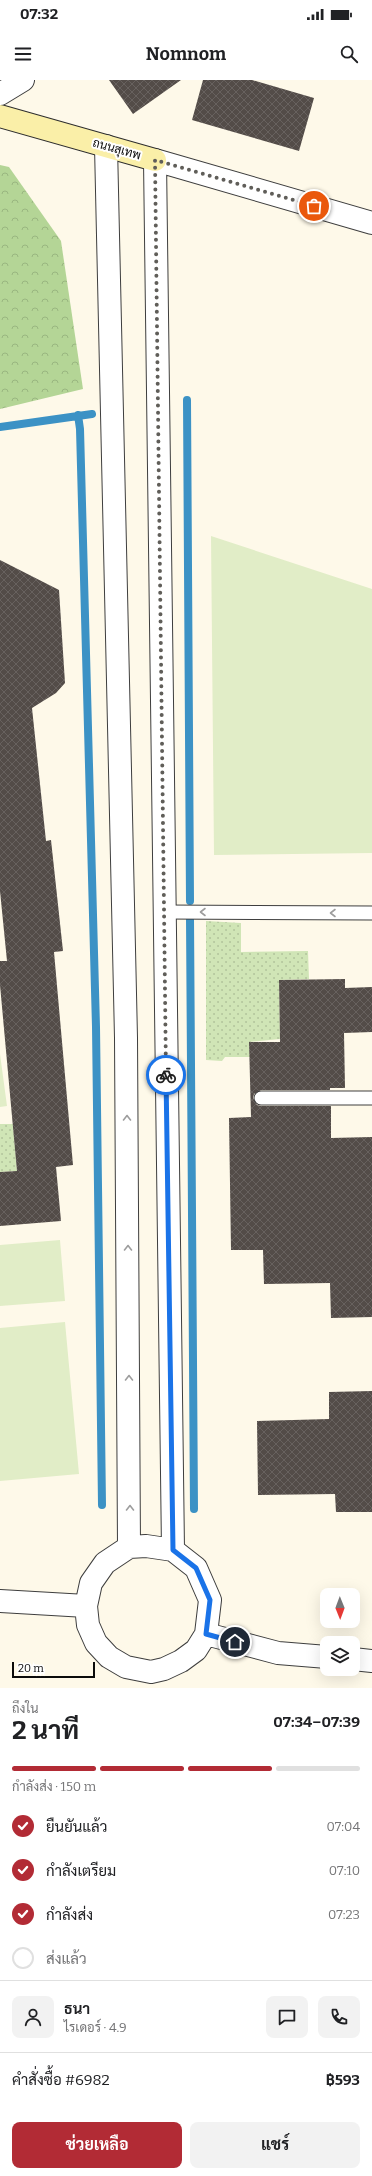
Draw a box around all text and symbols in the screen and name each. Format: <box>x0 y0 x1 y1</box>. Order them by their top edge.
text: 07:32 <box>20 5 58 23</box>
icon: menu <box>12 43 34 65</box>
text: Nomnom <box>146 43 226 65</box>
icon: search <box>338 43 360 65</box>
street label: ถนนสุเทพ <box>91 135 143 164</box>
pin <box>297 189 331 223</box>
icon: bag <box>303 195 325 217</box>
one-way arrow <box>200 908 206 917</box>
one-way arrow <box>330 909 336 917</box>
courier <box>146 1055 186 1095</box>
icon: bike <box>155 1064 177 1086</box>
one-way arrow <box>123 1115 131 1121</box>
one-way arrow <box>124 1245 132 1251</box>
one-way arrow <box>125 1375 133 1381</box>
one-way arrow <box>126 1505 134 1511</box>
north arrow <box>320 1588 360 1628</box>
map controls <box>320 1588 360 1676</box>
pin <box>218 1625 252 1659</box>
icon: home <box>224 1631 246 1653</box>
button: layers <box>320 1636 360 1676</box>
scale bar <box>12 1660 95 1679</box>
text: 20 m <box>18 1662 44 1675</box>
text: ถึงใน <box>12 1701 39 1716</box>
text: 07:34–07:39 <box>273 1713 360 1731</box>
text: 2 นาที <box>12 1715 79 1746</box>
text: กำลังส่ง · 150 m <box>12 1779 96 1794</box>
icon: check <box>12 1815 34 1837</box>
text: ยืนยันแล้ว <box>46 1818 107 1836</box>
text: 07:04 <box>326 1819 360 1834</box>
icon: check <box>12 1859 34 1881</box>
text: กำลังเตรียม <box>46 1862 116 1880</box>
text: 07:10 <box>329 1863 360 1878</box>
icon: check <box>12 1903 34 1925</box>
text: กำลังส่ง <box>46 1906 93 1924</box>
text: 07:23 <box>328 1907 360 1922</box>
text: ส่งแล้ว <box>46 1950 87 1968</box>
button: person <box>12 1996 54 2038</box>
button: chat <box>266 1996 308 2038</box>
button: phone <box>318 1996 360 2038</box>
text: ธนา <box>64 2000 90 2018</box>
text: ไรเดอร์ · 4.9 <box>64 2020 127 2035</box>
text: คำสั่งซื้อ #6982 <box>12 2071 110 2089</box>
text: ฿593 <box>326 2071 360 2089</box>
button: ช่วยเหลือ <box>12 2122 182 2168</box>
button: แชร์ <box>190 2122 360 2168</box>

